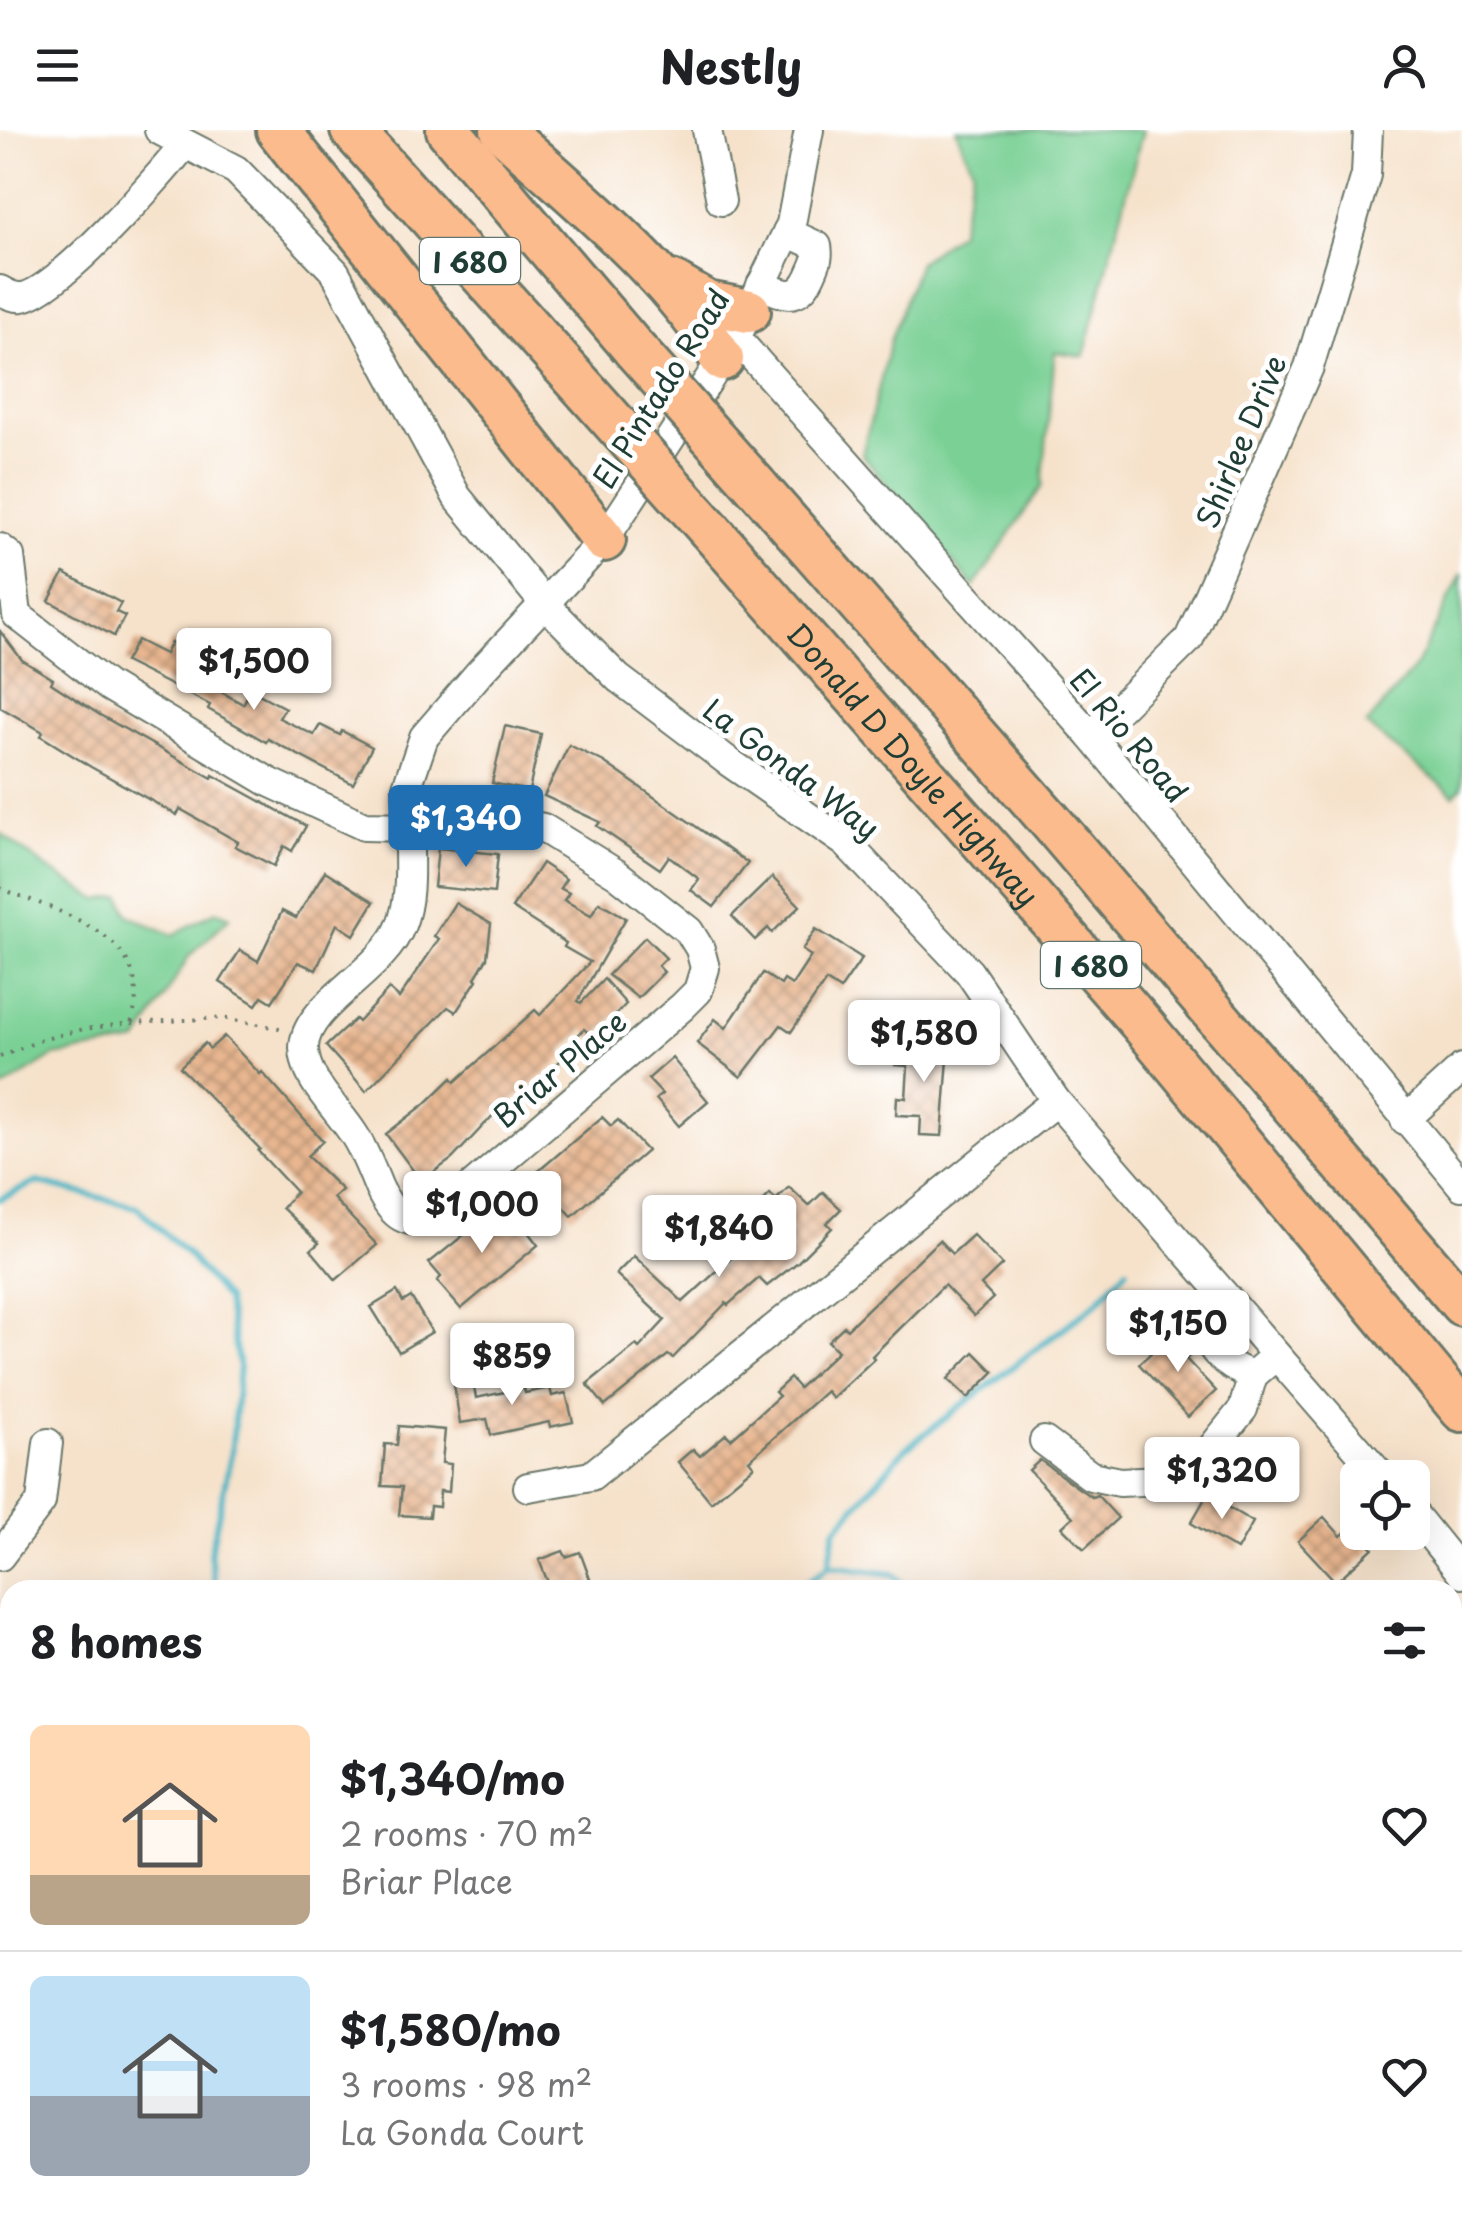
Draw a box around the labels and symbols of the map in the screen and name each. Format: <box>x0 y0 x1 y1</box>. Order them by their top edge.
road number: I 680 <box>420 238 520 284</box>
street label: El Pintado Road <box>581 279 739 497</box>
street label: Shirlee Drive <box>1183 347 1297 535</box>
street label: Donald D Doyle Highway <box>777 612 1051 915</box>
pin: $1,500 <box>173 628 335 713</box>
street label: El Rio Road <box>1060 658 1200 812</box>
street label: La Gonda Way <box>694 687 890 849</box>
pin: $1,340 <box>385 785 547 870</box>
road number: I 680 <box>1041 942 1141 988</box>
street label: Briar Place <box>482 999 636 1137</box>
pin: $1,580 <box>843 1000 1005 1085</box>
pin: $1,000 <box>401 1171 563 1256</box>
pin: $1,840 <box>638 1195 800 1280</box>
pin: $1,150 <box>1097 1290 1259 1375</box>
pin: $859 <box>453 1323 571 1408</box>
pin: $1,320 <box>1141 1437 1303 1522</box>

